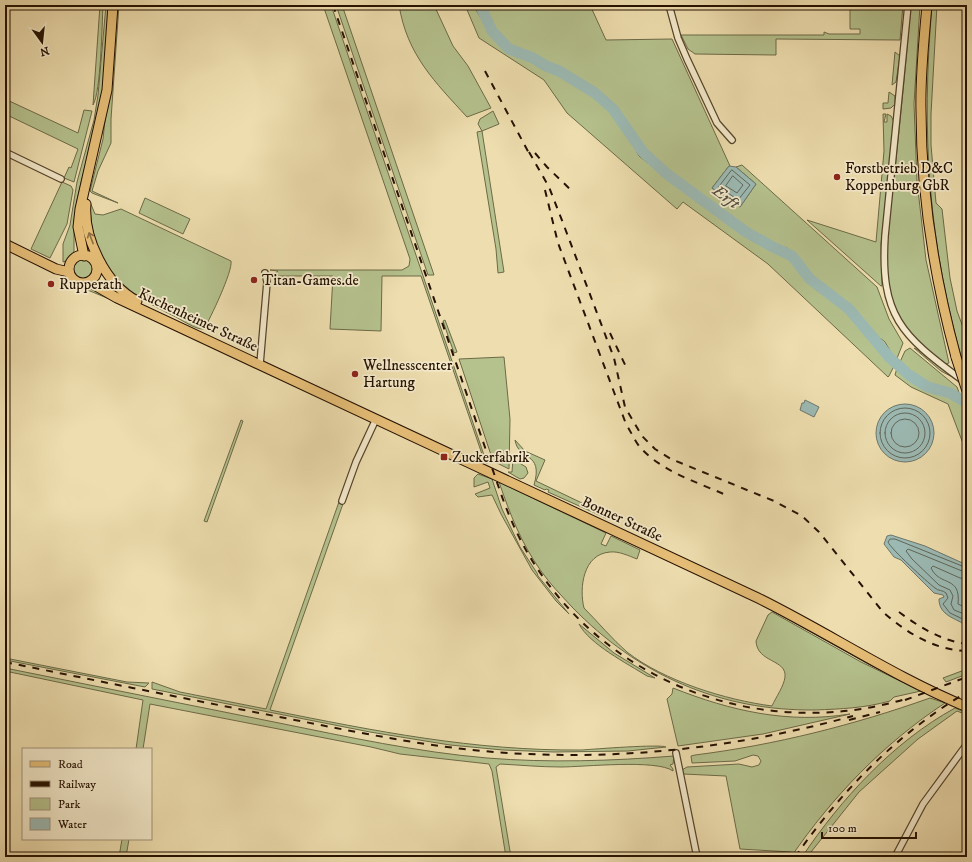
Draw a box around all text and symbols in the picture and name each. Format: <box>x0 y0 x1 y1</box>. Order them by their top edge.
north arrow <box>22 22 62 62</box>
text: N <box>38 43 51 59</box>
place label: Forstbetrieb D&C Koppenburg GbR <box>845 159 953 195</box>
marker: Forstbetrieb D&C Koppenburg GbR <box>832 172 842 182</box>
water label: Erft <box>708 180 744 214</box>
one-way arrow <box>87 233 95 245</box>
place label: Titan-Games.de <box>262 271 359 290</box>
place label: Rupperath <box>59 275 122 294</box>
marker: Titan-Games.de <box>249 275 259 285</box>
marker: Rupperath <box>46 279 56 289</box>
street label: Kuchenheimer Straße <box>135 284 261 356</box>
place label: Wellnesscenter Hartung <box>362 356 453 392</box>
marker: Wellnesscenter Hartung <box>350 369 360 379</box>
place label: Zuckerfabrik <box>452 448 530 467</box>
marker: Zuckerfabrik <box>439 452 449 462</box>
street label: Bonner Straße <box>578 492 666 546</box>
legend <box>22 748 152 840</box>
text: Road <box>58 757 83 772</box>
text: Railway <box>58 777 96 792</box>
text: Park <box>58 797 80 812</box>
scale bar <box>822 814 916 840</box>
text: Water <box>57 817 87 832</box>
text: 100 m <box>828 821 857 836</box>

